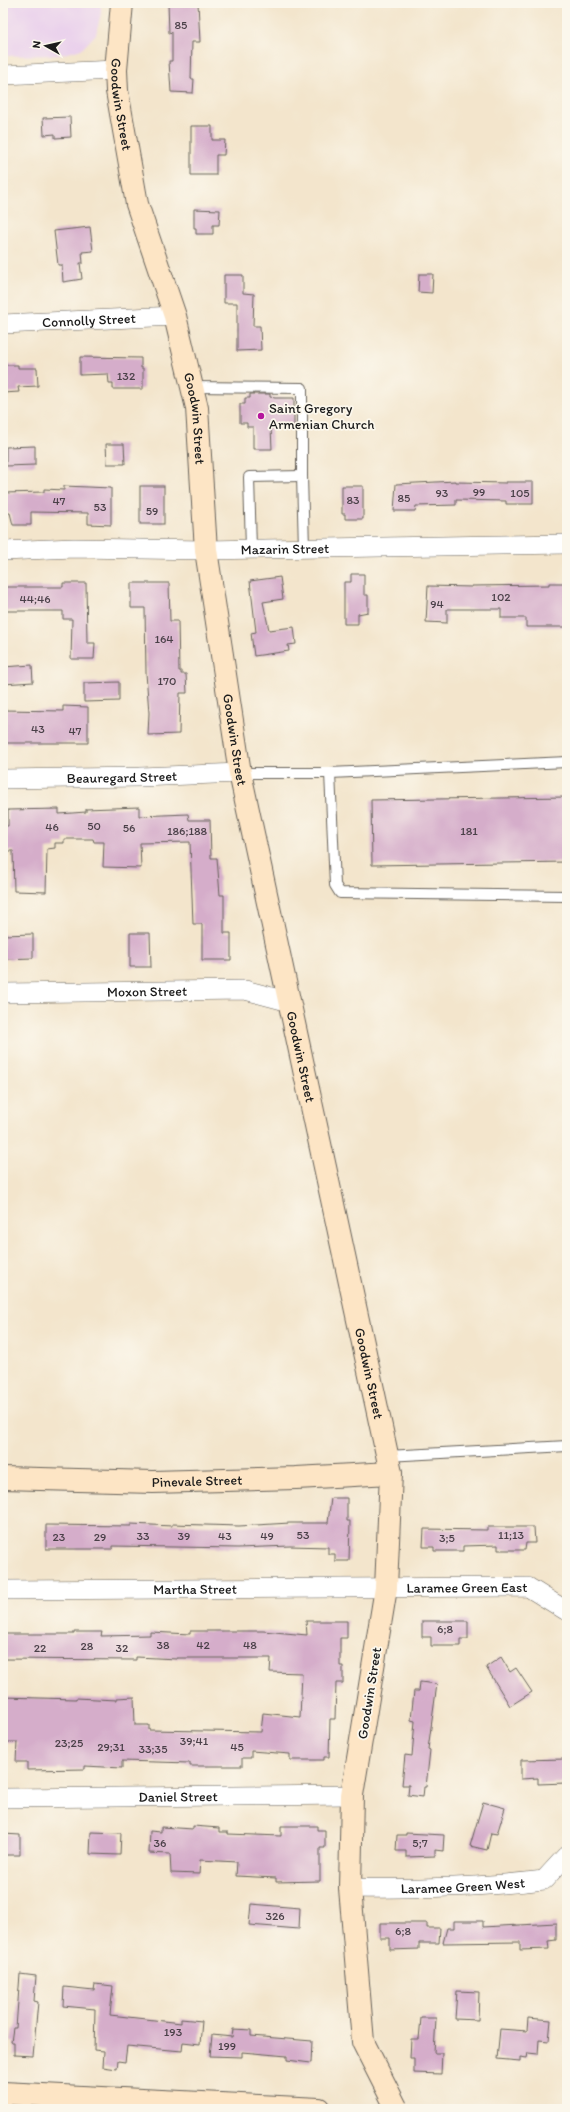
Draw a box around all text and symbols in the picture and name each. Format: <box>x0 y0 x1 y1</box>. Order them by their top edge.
house number: 85 <box>175 18 187 32</box>
north arrow <box>26 26 66 66</box>
text: N <box>30 40 44 49</box>
street label: Goodwin Street <box>107 57 135 152</box>
street label: Connolly Street <box>42 310 136 331</box>
house number: 132 <box>117 369 136 383</box>
street label: Goodwin Street <box>180 371 209 465</box>
place label: Saint Gregory Armenian Church <box>269 400 375 433</box>
marker: Saint Gregory Armenian Church <box>256 411 266 421</box>
house number: 99 <box>473 485 485 499</box>
house number: 93 <box>436 486 449 500</box>
house number: 105 <box>510 486 530 500</box>
house number: 85 <box>398 491 410 505</box>
house number: 83 <box>346 493 360 507</box>
house number: 47 <box>52 494 66 508</box>
house number: 53 <box>94 500 107 514</box>
house number: 59 <box>146 504 158 518</box>
street label: Mazarin Street <box>240 540 329 558</box>
house number: 102 <box>491 590 511 604</box>
house number: 44;46 <box>20 592 50 606</box>
house number: 94 <box>430 597 444 611</box>
house number: 164 <box>154 632 174 646</box>
house number: 170 <box>158 674 176 688</box>
street label: Goodwin Street <box>219 692 250 787</box>
house number: 43 <box>31 722 45 736</box>
house number: 47 <box>68 724 82 738</box>
street label: Beauregard Street <box>67 768 178 787</box>
house number: 50 <box>87 819 101 833</box>
house number: 46 <box>45 820 59 834</box>
house number: 56 <box>123 821 135 835</box>
house number: 186;188 <box>167 824 208 838</box>
house number: 181 <box>460 824 478 838</box>
street label: Moxon Street <box>107 983 187 1001</box>
street label: Goodwin Street <box>283 1010 319 1104</box>
street label: Goodwin Street <box>351 1326 387 1421</box>
street label: Pinevale Street <box>151 1472 243 1491</box>
house number: 53 <box>297 1528 310 1542</box>
house number: 11;13 <box>498 1528 525 1542</box>
house number: 33 <box>136 1529 150 1543</box>
house number: 39 <box>178 1529 190 1543</box>
house number: 43 <box>218 1529 232 1543</box>
house number: 49 <box>260 1529 274 1543</box>
house number: 23 <box>53 1530 66 1544</box>
house number: 29 <box>94 1530 106 1544</box>
house number: 3;5 <box>439 1531 455 1545</box>
street label: Laramee Green East <box>406 1579 528 1597</box>
street label: Martha Street <box>153 1581 237 1598</box>
house number: 6;8 <box>437 1622 453 1636</box>
house number: 38 <box>156 1638 170 1652</box>
house number: 42 <box>196 1638 210 1652</box>
house number: 48 <box>243 1638 257 1652</box>
house number: 28 <box>81 1639 94 1653</box>
house number: 22 <box>34 1641 47 1655</box>
house number: 32 <box>116 1641 129 1655</box>
street label: Goodwin Street <box>354 1646 385 1740</box>
house number: 39;41 <box>180 1734 209 1748</box>
house number: 23;25 <box>55 1736 83 1750</box>
house number: 29;31 <box>97 1740 125 1754</box>
house number: 45 <box>230 1740 244 1754</box>
house number: 33;35 <box>139 1742 167 1756</box>
street label: Daniel Street <box>138 1788 218 1806</box>
house number: 36 <box>154 1836 166 1850</box>
house number: 5;7 <box>412 1836 428 1850</box>
street label: Laramee Green West <box>401 1874 526 1897</box>
house number: 326 <box>265 1909 285 1923</box>
house number: 6;8 <box>395 1924 411 1938</box>
house number: 193 <box>164 2025 183 2039</box>
house number: 199 <box>218 2039 236 2053</box>

